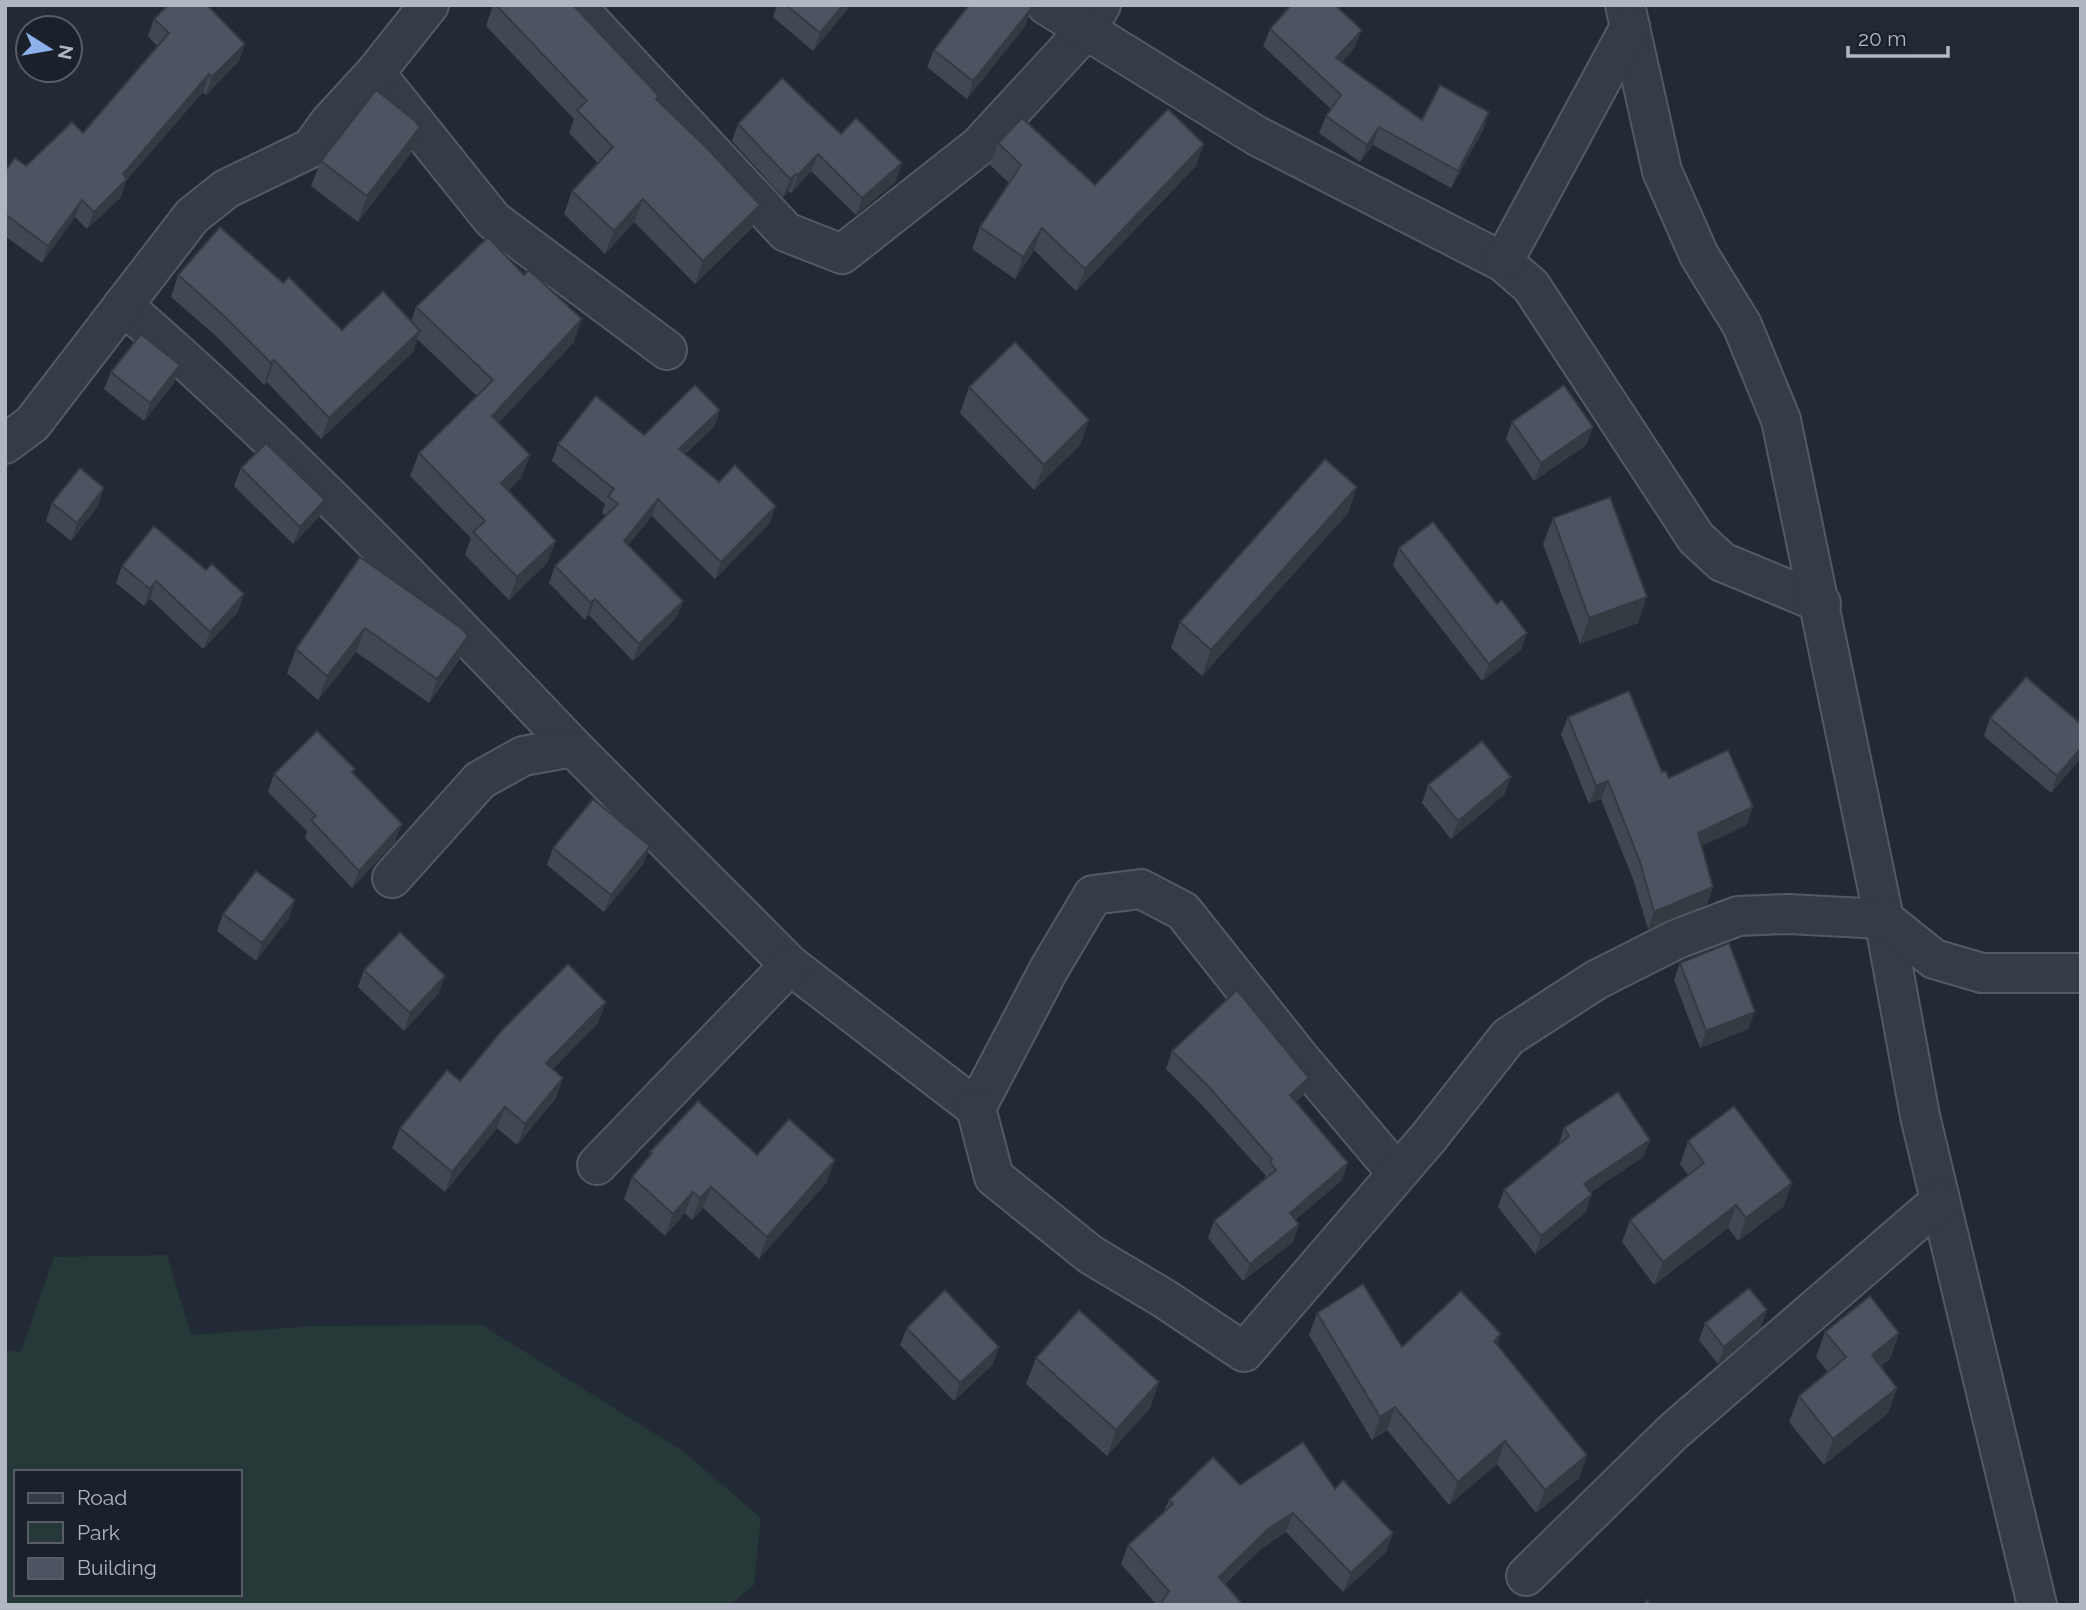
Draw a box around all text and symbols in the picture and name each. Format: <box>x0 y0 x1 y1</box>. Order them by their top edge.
north arrow <box>14 14 84 84</box>
scale bar <box>1848 14 1948 58</box>
text: 20 m <box>1858 26 1906 51</box>
text: N <box>54 43 78 61</box>
legend <box>14 1470 242 1596</box>
text: Road <box>77 1485 127 1510</box>
text: Park <box>77 1520 120 1545</box>
text: Building <box>77 1555 157 1580</box>

